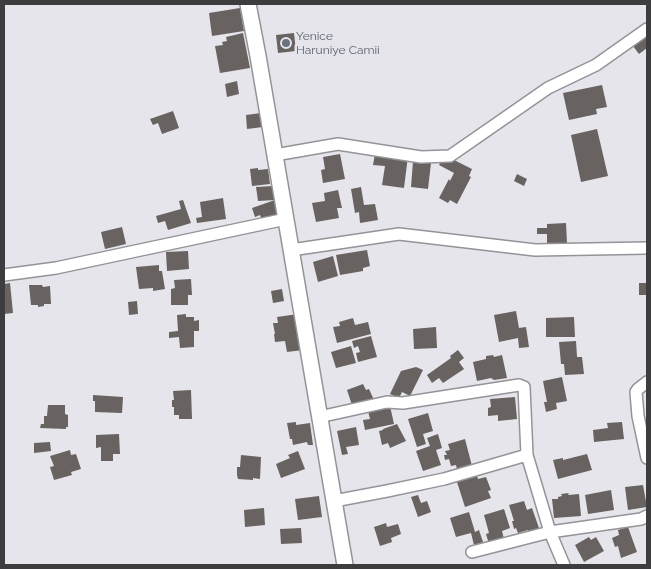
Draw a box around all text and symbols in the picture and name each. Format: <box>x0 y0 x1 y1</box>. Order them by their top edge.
place label: Yenice Haruniye Camii <box>296 29 380 57</box>
marker: Yenice Haruniye Camii <box>280 37 292 49</box>

